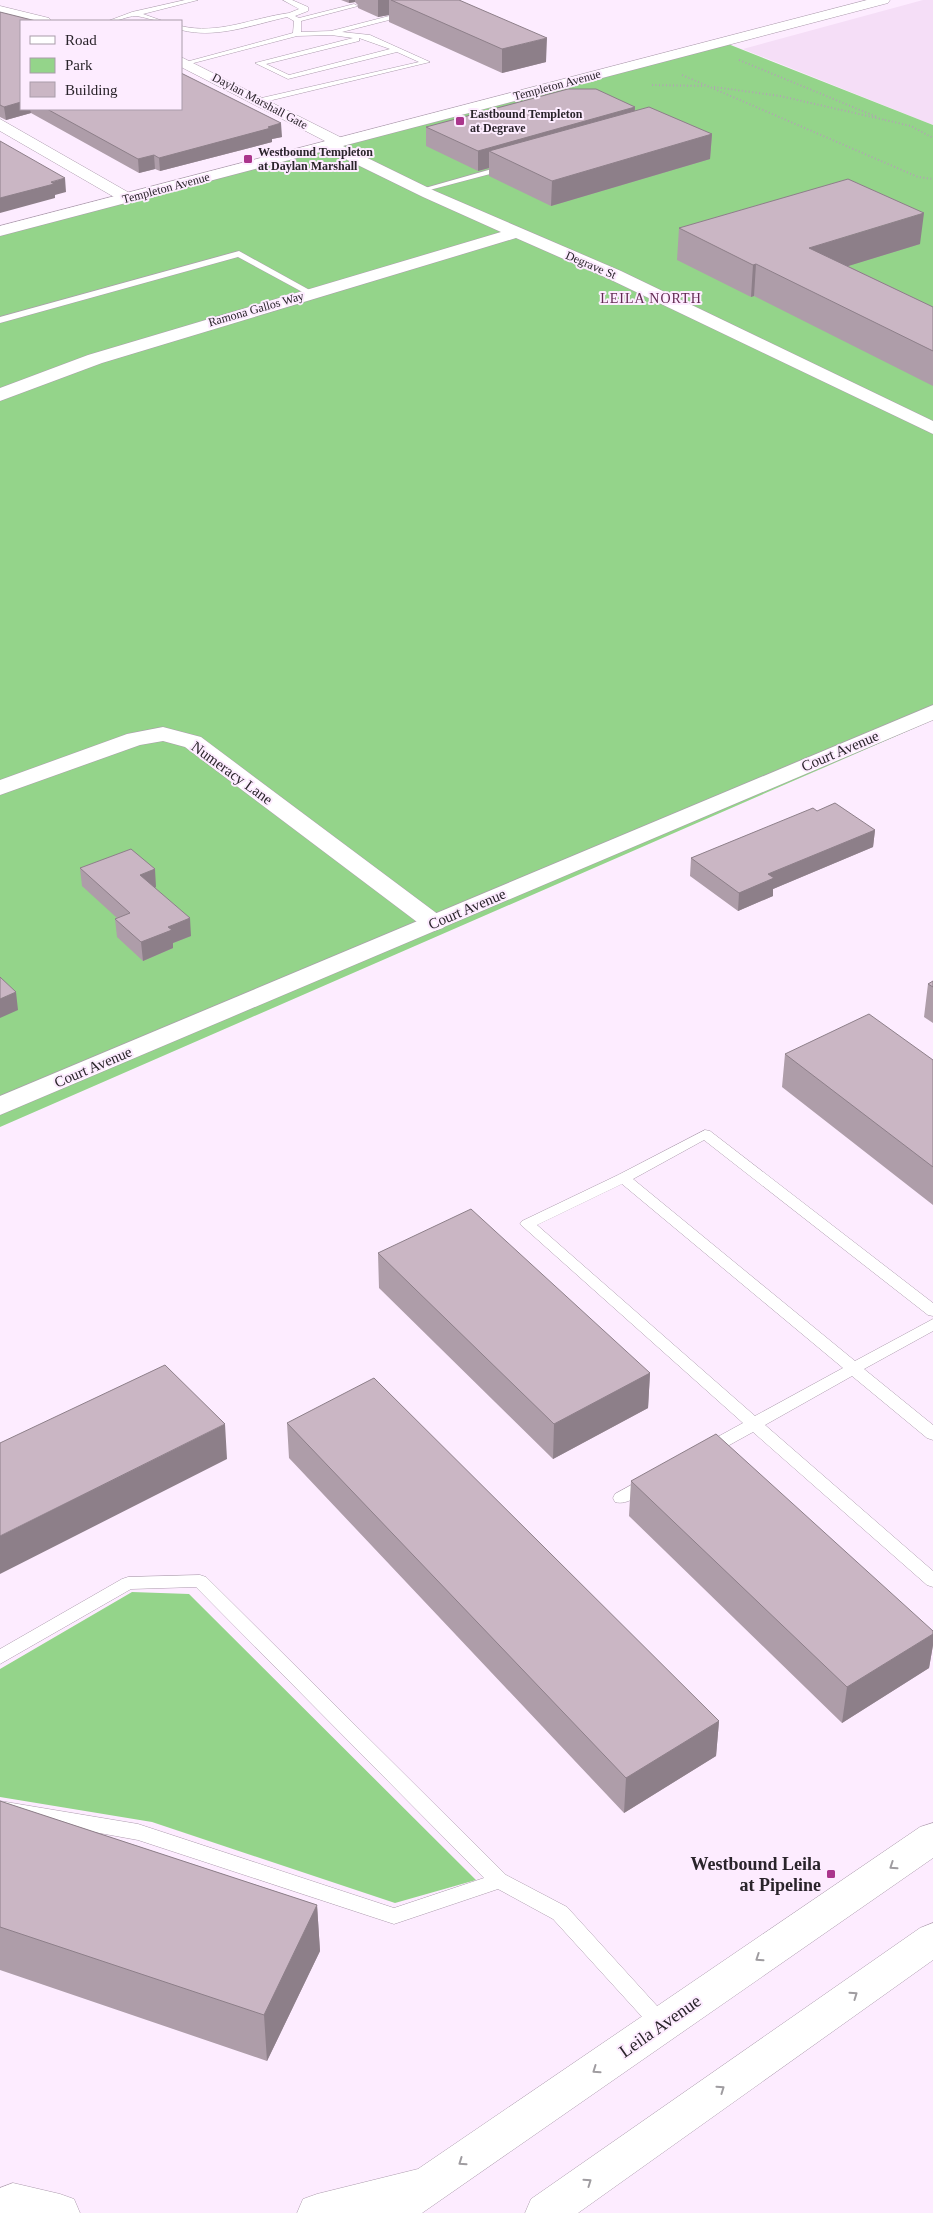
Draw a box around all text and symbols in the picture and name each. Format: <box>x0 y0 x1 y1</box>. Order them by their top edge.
legend <box>20 20 182 110</box>
text: Road <box>65 32 97 48</box>
text: Park <box>65 57 93 73</box>
street label: Templeton Avenue <box>512 67 602 103</box>
street label: Daylan Marshall Gate <box>210 70 310 132</box>
text: Building <box>65 82 118 98</box>
place label: Eastbound Templeton at Degrave <box>470 107 583 135</box>
marker: Eastbound Templeton at Degrave <box>454 115 466 127</box>
place label: Westbound Templeton at Daylan Marshall <box>258 145 373 173</box>
marker: Westbound Templeton at Daylan Marshall <box>242 153 254 165</box>
street label: Templeton Avenue <box>121 170 211 206</box>
street label: Degrave St <box>564 248 619 282</box>
street label: Ramona Gallos Way <box>207 289 305 329</box>
district label: LEILA NORTH <box>600 291 702 306</box>
street label: Court Avenue <box>799 727 881 775</box>
street label: Numeracy Lane <box>188 738 276 808</box>
street label: Court Avenue <box>426 885 508 933</box>
street label: Court Avenue <box>52 1043 134 1091</box>
place label: Westbound Leila at Pipeline <box>690 1854 821 1895</box>
one-way arrow <box>889 1860 899 1869</box>
marker: Westbound Leila at Pipeline <box>825 1868 837 1880</box>
one-way arrow <box>755 1952 765 1961</box>
street label: Leila Avenue <box>615 1991 705 2061</box>
one-way arrow <box>848 1992 858 2001</box>
one-way arrow <box>592 2064 602 2073</box>
one-way arrow <box>715 2086 725 2095</box>
one-way arrow <box>458 2156 468 2165</box>
one-way arrow <box>582 2179 592 2188</box>

